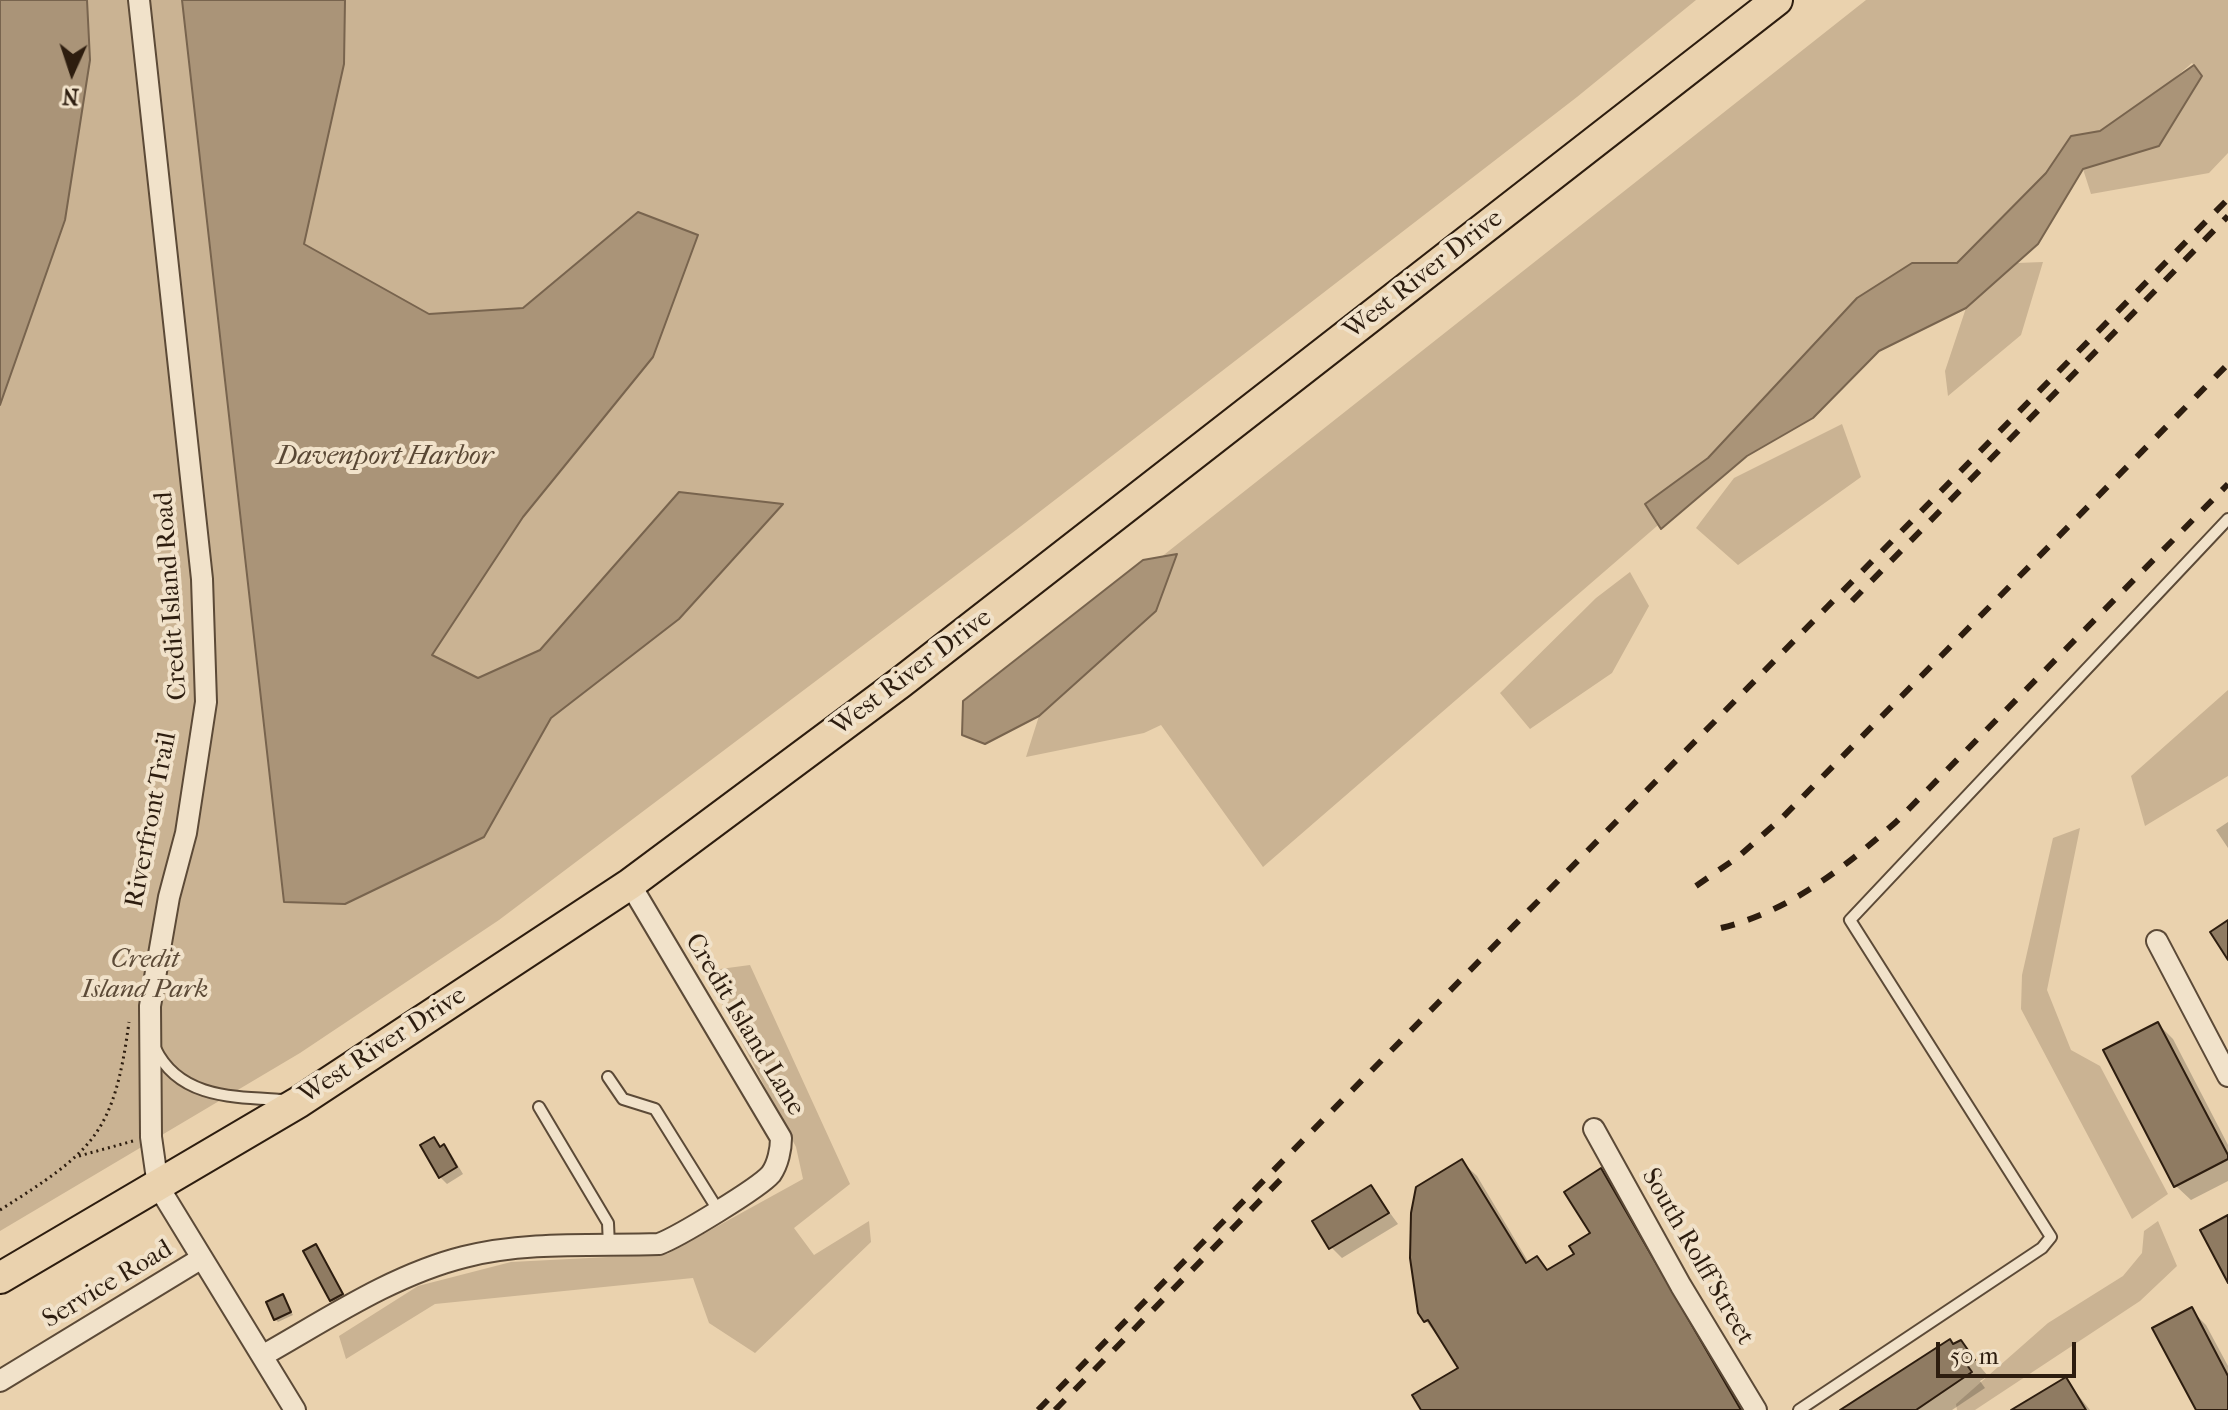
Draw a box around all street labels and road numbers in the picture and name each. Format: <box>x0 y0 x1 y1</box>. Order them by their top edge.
street label: West River Drive <box>1338 203 1510 347</box>
street label: Credit Island Road <box>149 491 195 701</box>
street label: West River Drive <box>826 603 998 743</box>
street label: Riverfront Trail <box>120 729 184 911</box>
street label: Credit Island Lane <box>677 928 811 1122</box>
street label: West River Drive <box>294 980 472 1112</box>
street label: South Rolff Street <box>1634 1163 1760 1351</box>
street label: Service Road <box>38 1234 178 1336</box>

